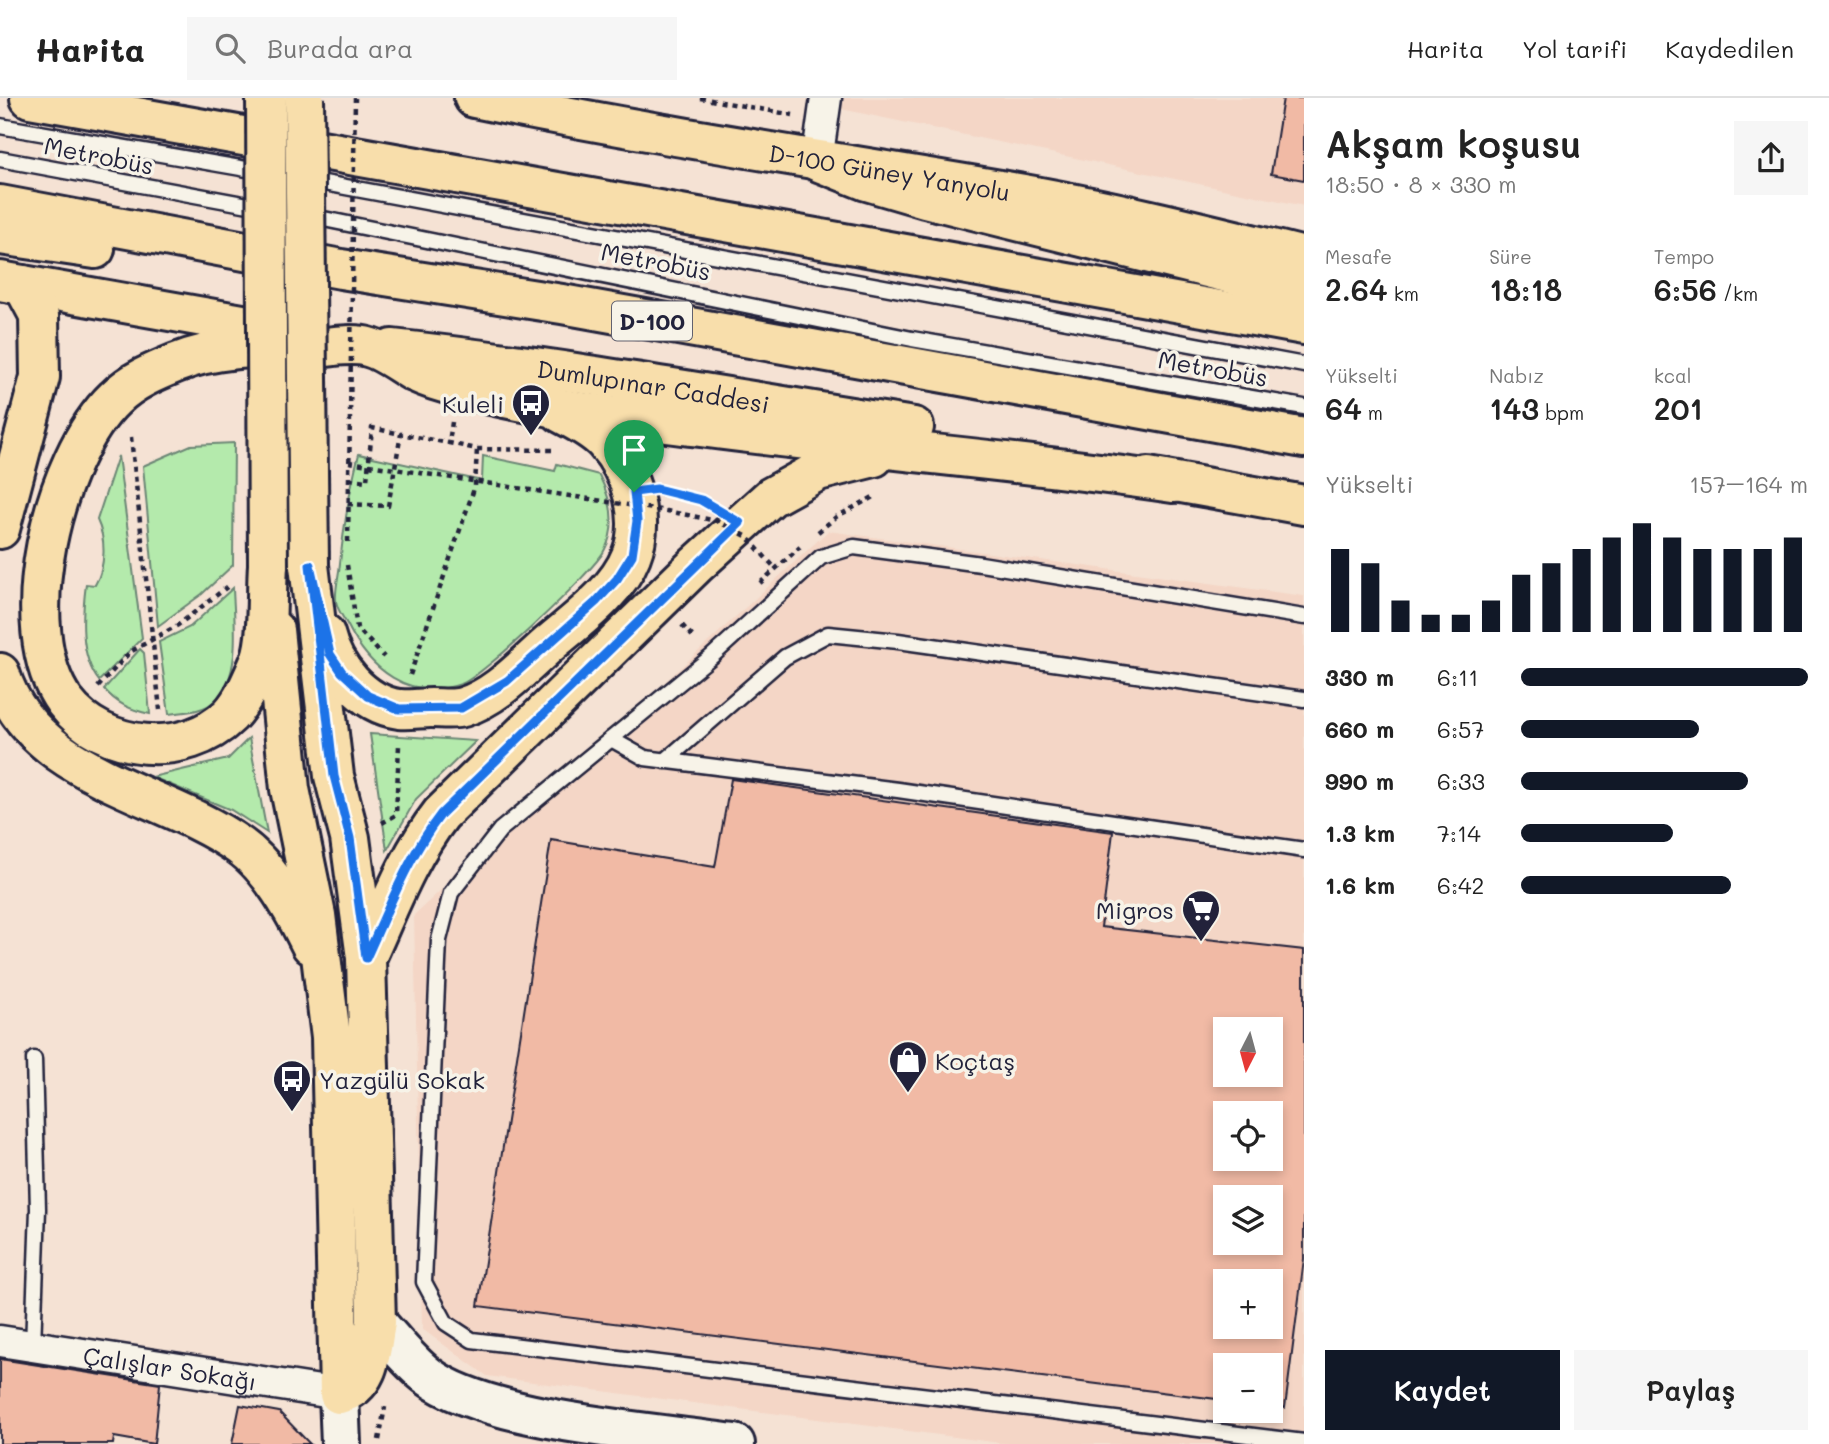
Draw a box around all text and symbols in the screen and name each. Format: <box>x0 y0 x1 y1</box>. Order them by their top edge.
search box <box>187 17 677 80</box>
text: Harita <box>35 27 145 70</box>
icon: search <box>211 29 249 67</box>
text: Burada ara <box>267 31 413 65</box>
text: Harita <box>1407 33 1484 64</box>
text: Yol tarifi <box>1522 33 1627 64</box>
text: Kaydedilen <box>1665 33 1794 64</box>
text: Akşam koşusu <box>1325 118 1582 168</box>
button: share <box>1734 121 1808 195</box>
street label: Metrobüs <box>42 129 156 181</box>
street label: D-100 Güney Yanyolu <box>767 136 1012 207</box>
text: 18:50 · 8 × 330 m <box>1325 169 1517 199</box>
street label: Metrobüs <box>599 235 713 287</box>
text: Mesafe <box>1325 244 1392 269</box>
text: Süre <box>1489 244 1532 269</box>
text: Tempo <box>1654 244 1714 269</box>
text: 2.64 <box>1325 269 1388 309</box>
text: 18:18 <box>1489 269 1562 309</box>
text: 6:56 <box>1654 269 1717 309</box>
text: km <box>1388 281 1419 306</box>
text: /km <box>1717 281 1758 306</box>
road number: D-100 <box>612 302 692 341</box>
street label: Metrobüs <box>1156 343 1270 393</box>
street label: Dumlupınar Caddesi <box>535 352 772 419</box>
text: Yükselti <box>1325 363 1398 388</box>
text: Nabız <box>1489 363 1544 388</box>
text: kcal <box>1654 363 1692 388</box>
bus stop icon: Kuleli <box>510 382 552 437</box>
place label: Kuleli <box>442 388 504 419</box>
text: 64 <box>1325 388 1362 428</box>
text: 143 <box>1489 388 1539 428</box>
text: 201 <box>1654 388 1703 428</box>
text: m <box>1362 400 1383 425</box>
text: bpm <box>1539 400 1584 425</box>
pin <box>604 420 664 492</box>
icon: arrive <box>615 431 653 469</box>
text: Yükselti <box>1325 469 1413 499</box>
text: 157–164 m <box>1689 469 1808 499</box>
text: 330 m <box>1325 662 1394 692</box>
text: 6:11 <box>1437 662 1479 692</box>
text: 660 m <box>1325 714 1394 744</box>
text: 6:57 <box>1437 714 1484 744</box>
text: 990 m <box>1325 766 1394 796</box>
text: 6:33 <box>1437 766 1485 796</box>
text: 1.3 km <box>1325 818 1395 848</box>
text: 7:14 <box>1437 818 1481 848</box>
text: 1.6 km <box>1325 870 1395 900</box>
text: 6:42 <box>1437 870 1484 900</box>
supermarket icon: Migros <box>1180 888 1222 943</box>
place label: Migros <box>1096 894 1174 925</box>
north arrow <box>1213 1017 1283 1087</box>
map controls <box>1213 1017 1283 1423</box>
shop icon: Koçtaş <box>887 1039 929 1094</box>
place label: Koçtaş <box>935 1045 1015 1076</box>
bus stop icon: Yazgülü Sokak <box>271 1058 313 1113</box>
place label: Yazgülü Sokak <box>319 1064 485 1095</box>
button: locate <box>1213 1101 1283 1171</box>
button: layers <box>1213 1185 1283 1255</box>
button: + <box>1213 1269 1283 1339</box>
street label: Çalışlar Sokağı <box>81 1339 259 1396</box>
button: Kaydet <box>1325 1350 1560 1430</box>
button: Paylaş <box>1574 1350 1808 1430</box>
button: − <box>1213 1353 1283 1423</box>

